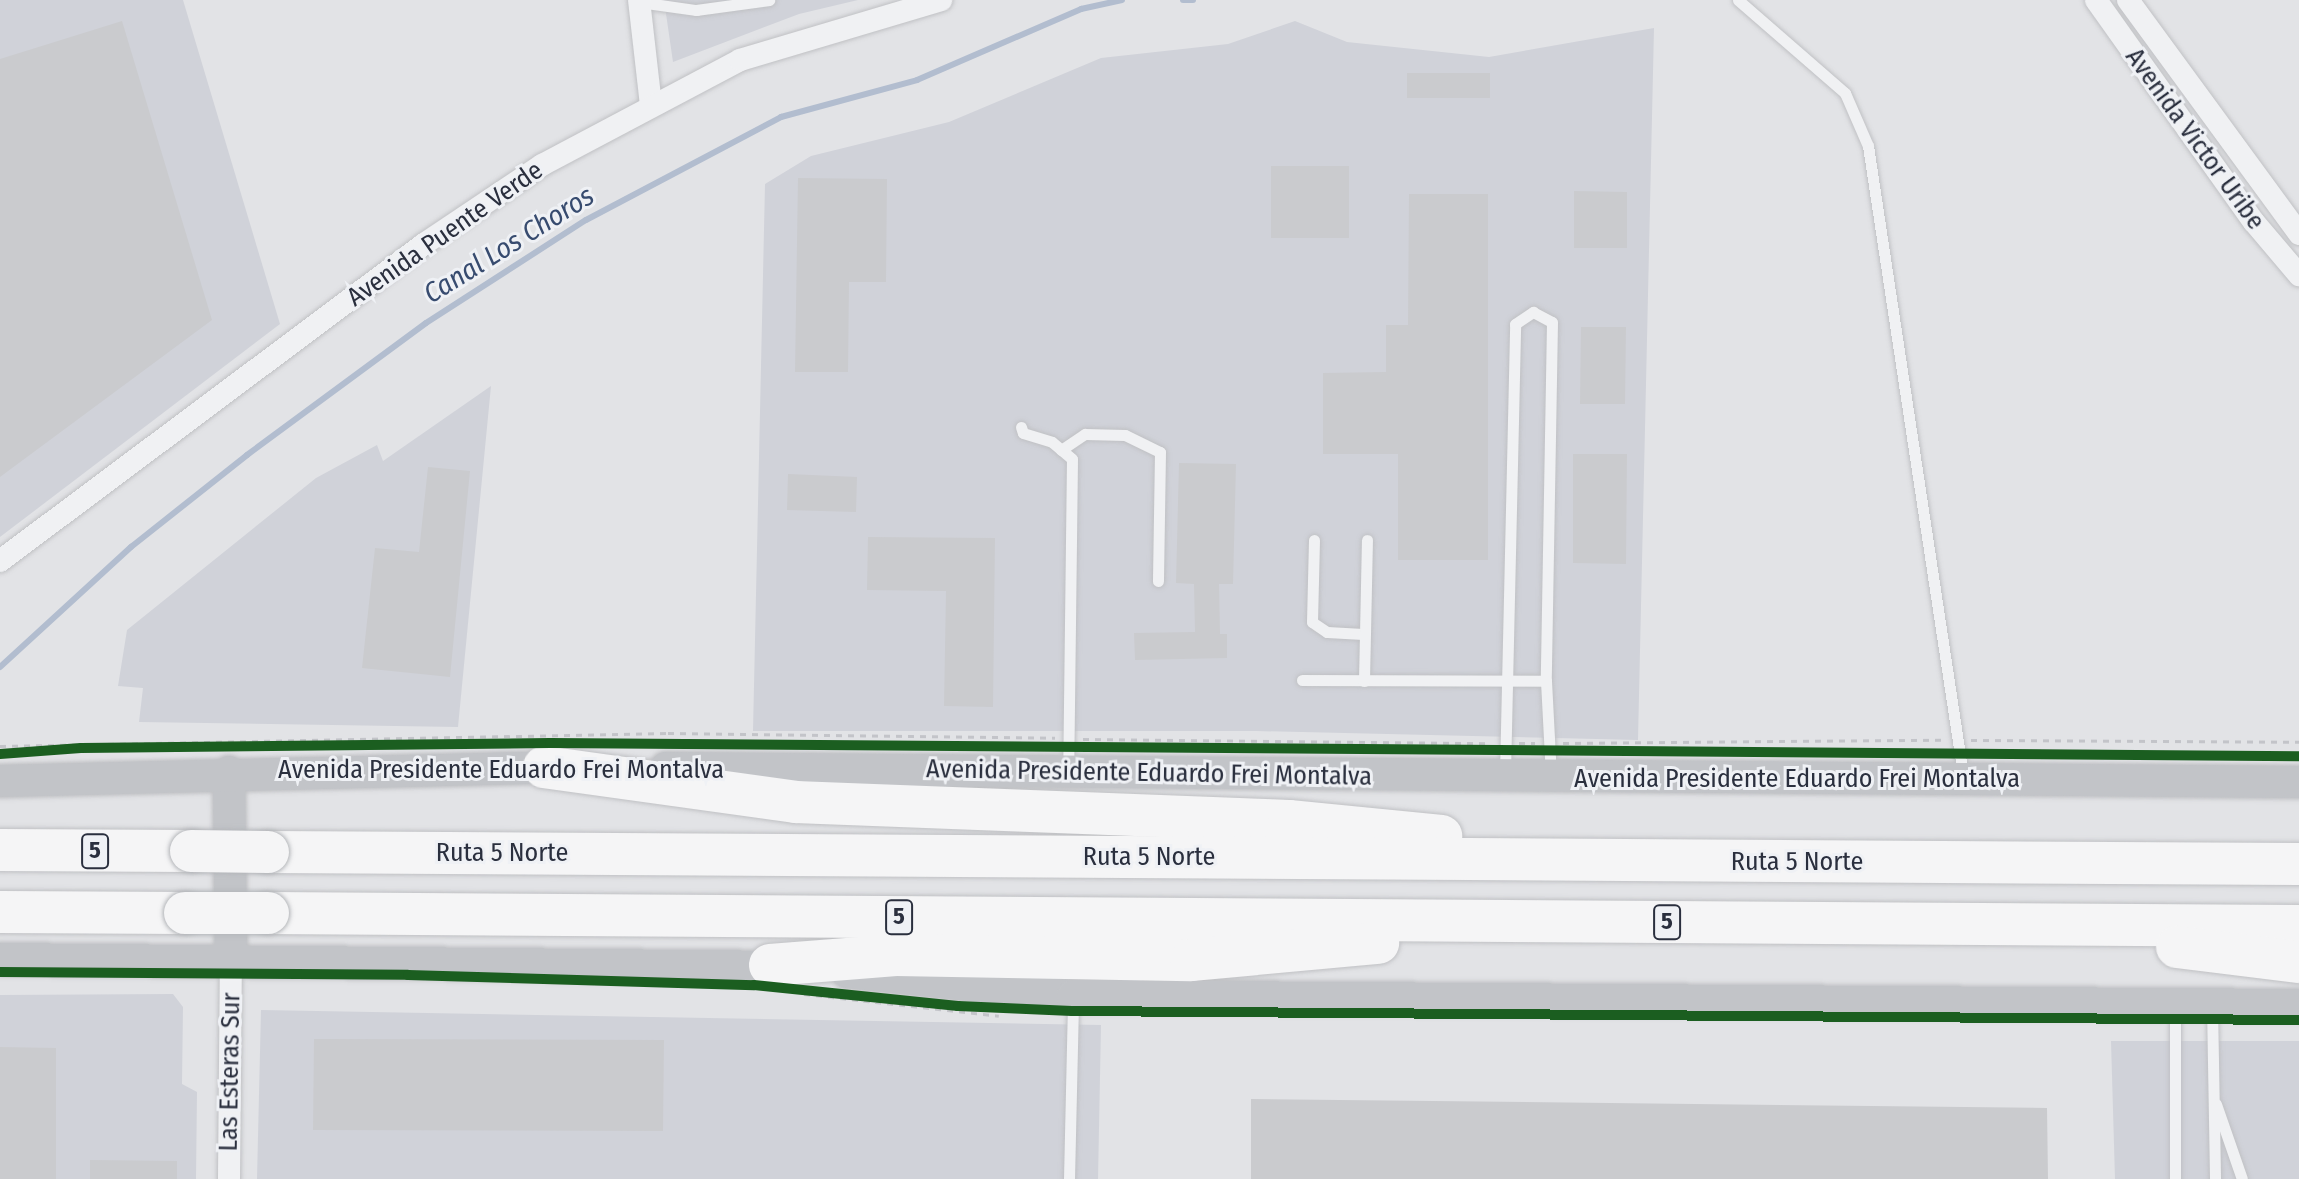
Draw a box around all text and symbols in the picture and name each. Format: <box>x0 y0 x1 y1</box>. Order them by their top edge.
street label: Avenida Victor Uribe <box>2119 42 2271 236</box>
street label: Avenida Puente Verde <box>341 155 549 313</box>
water label: Canal Los Choros <box>418 179 600 311</box>
street label: Avenida Presidente Eduardo Frei Montalva <box>278 754 724 786</box>
street label: Avenida Presidente Eduardo Frei Montalva <box>926 754 1372 792</box>
street label: Avenida Presidente Eduardo Frei Montalva <box>1574 763 2020 795</box>
road number: 5 <box>81 831 109 871</box>
street label: Ruta 5 Norte <box>436 837 568 869</box>
street label: Ruta 5 Norte <box>1083 841 1215 873</box>
street label: Ruta 5 Norte <box>1731 846 1863 878</box>
road number: 5 <box>885 897 913 937</box>
road number: 5 <box>1653 902 1681 942</box>
street label: Las Esteras Sur <box>213 992 247 1152</box>

